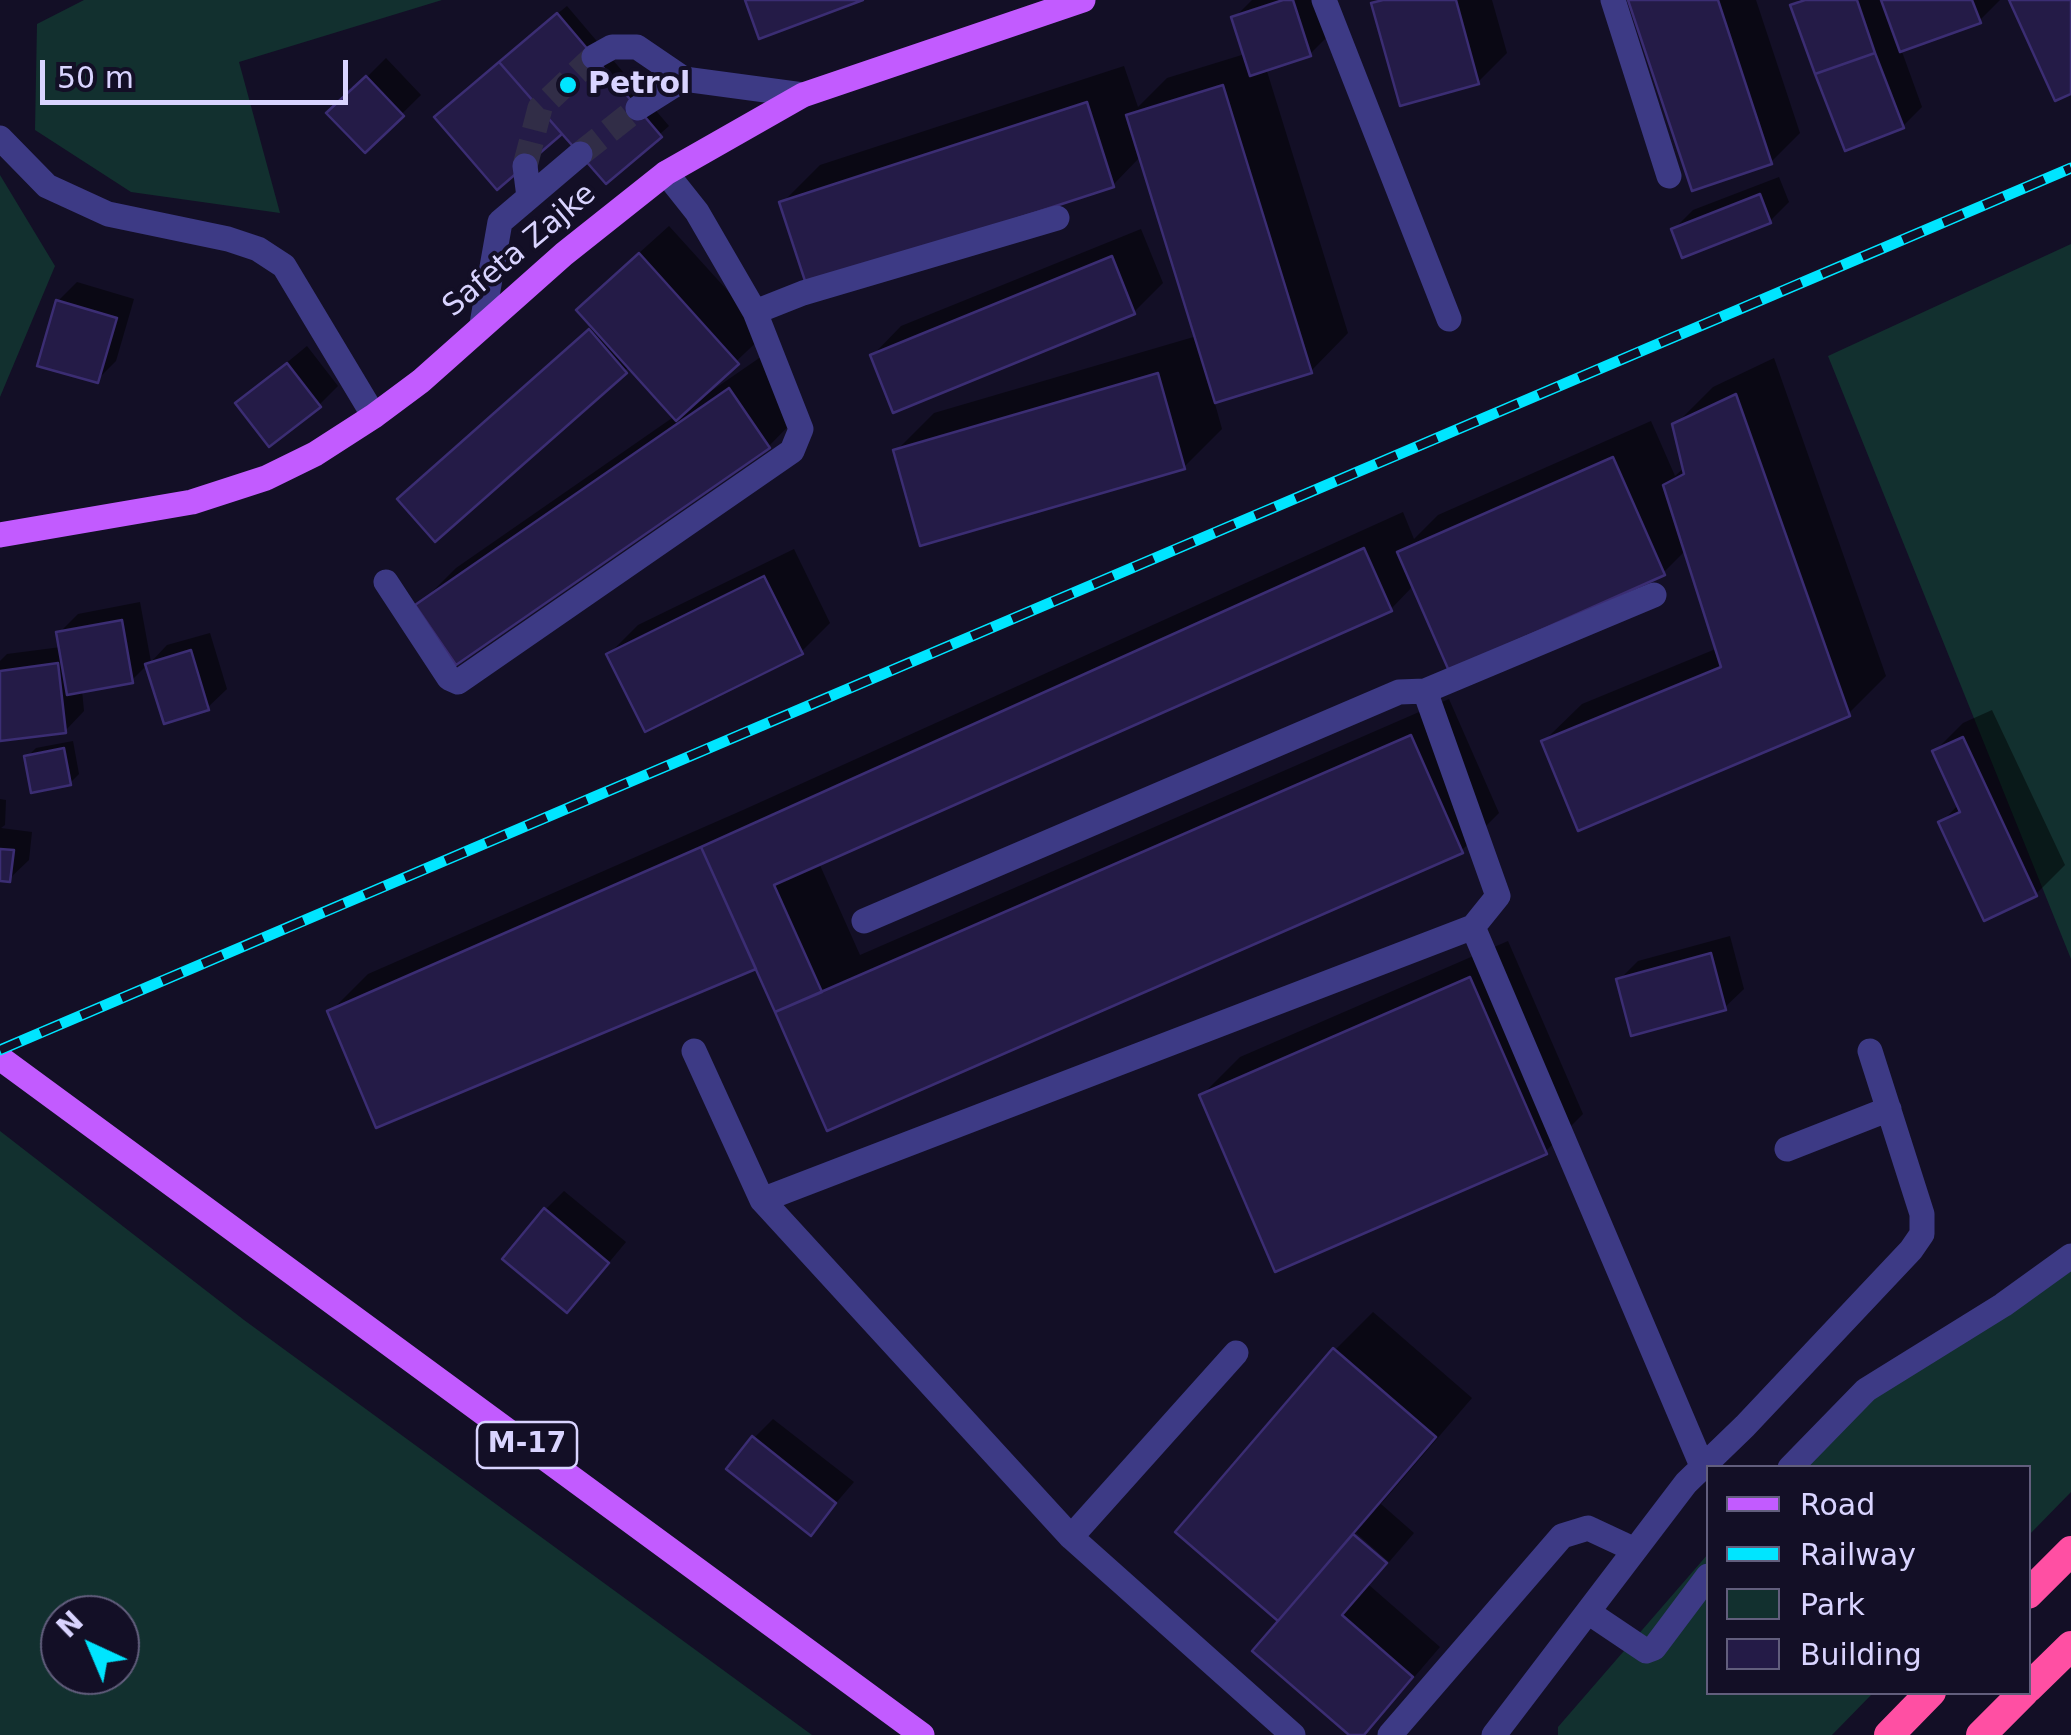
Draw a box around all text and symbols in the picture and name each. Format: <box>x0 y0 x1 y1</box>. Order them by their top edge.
scale bar <box>45 40 352 102</box>
text: 50 m <box>57 60 134 95</box>
place label: Petrol <box>588 67 690 103</box>
marker: Petrol <box>557 74 579 96</box>
street label: Safeta Zajke <box>436 177 604 325</box>
road number: M-17 <box>477 1422 577 1468</box>
legend <box>1706 1465 2031 1695</box>
text: Road <box>1800 1487 1875 1522</box>
text: Railway <box>1800 1537 1916 1572</box>
text: Park <box>1800 1587 1865 1622</box>
north arrow <box>40 1595 140 1695</box>
text: N <box>50 1604 90 1645</box>
text: Building <box>1800 1637 1922 1672</box>

